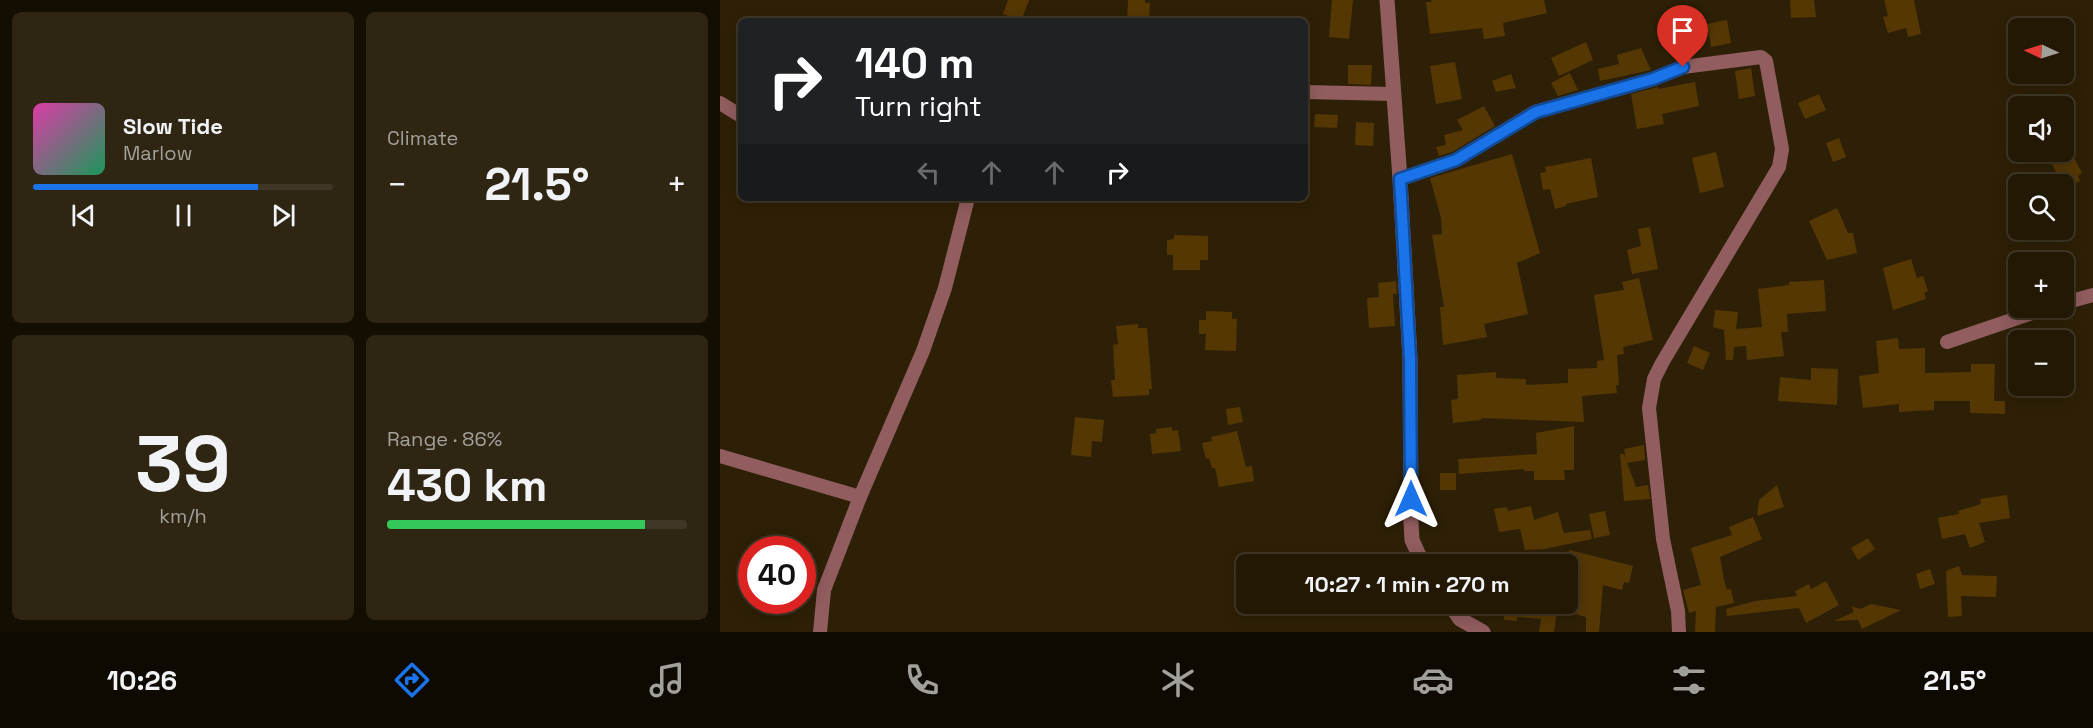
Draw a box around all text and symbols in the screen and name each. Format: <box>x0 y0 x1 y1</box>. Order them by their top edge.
pin <box>1657 5 1708 67</box>
icon: arrive <box>1666 14 1699 47</box>
north arrow <box>2008 18 2074 84</box>
map controls <box>2008 18 2074 396</box>
text: 140 m <box>855 37 974 90</box>
icon: right <box>756 42 834 120</box>
text: Turn right <box>855 89 982 124</box>
button: sound <box>2008 96 2074 162</box>
text: Slow Tide <box>123 112 223 140</box>
text: Climate <box>387 125 458 151</box>
text: Marlow <box>123 140 192 166</box>
text: 21.5° <box>484 156 590 213</box>
icon: left <box>912 156 945 189</box>
icon: ahead <box>975 156 1008 189</box>
icon: ahead <box>1038 156 1071 189</box>
icon: right <box>1101 156 1134 189</box>
text: − <box>387 164 407 206</box>
text: + <box>667 164 687 206</box>
button: search <box>2008 174 2074 240</box>
icon: previous <box>67 199 100 232</box>
icon: pause <box>167 199 200 232</box>
icon: next <box>267 199 300 232</box>
button: + <box>2008 252 2074 318</box>
button: − <box>2008 330 2074 396</box>
text: 39 <box>135 414 231 514</box>
text: Range · 86% <box>387 426 502 452</box>
text: 430 km <box>387 457 547 514</box>
position arrow <box>1379 467 1443 531</box>
text: km/h <box>159 503 207 529</box>
speed limit sign: 40 <box>738 536 816 614</box>
text: 10:27 · 1 min · 270 m <box>1304 570 1510 598</box>
icon: directions <box>391 659 433 701</box>
icon: music <box>646 659 688 701</box>
icon: phone <box>901 659 943 701</box>
icon: climate <box>1157 659 1199 701</box>
icon: car <box>1412 659 1454 701</box>
icon: filters <box>1668 659 1710 701</box>
text: 10:26 <box>107 663 177 698</box>
text: 21.5° <box>1923 663 1986 698</box>

